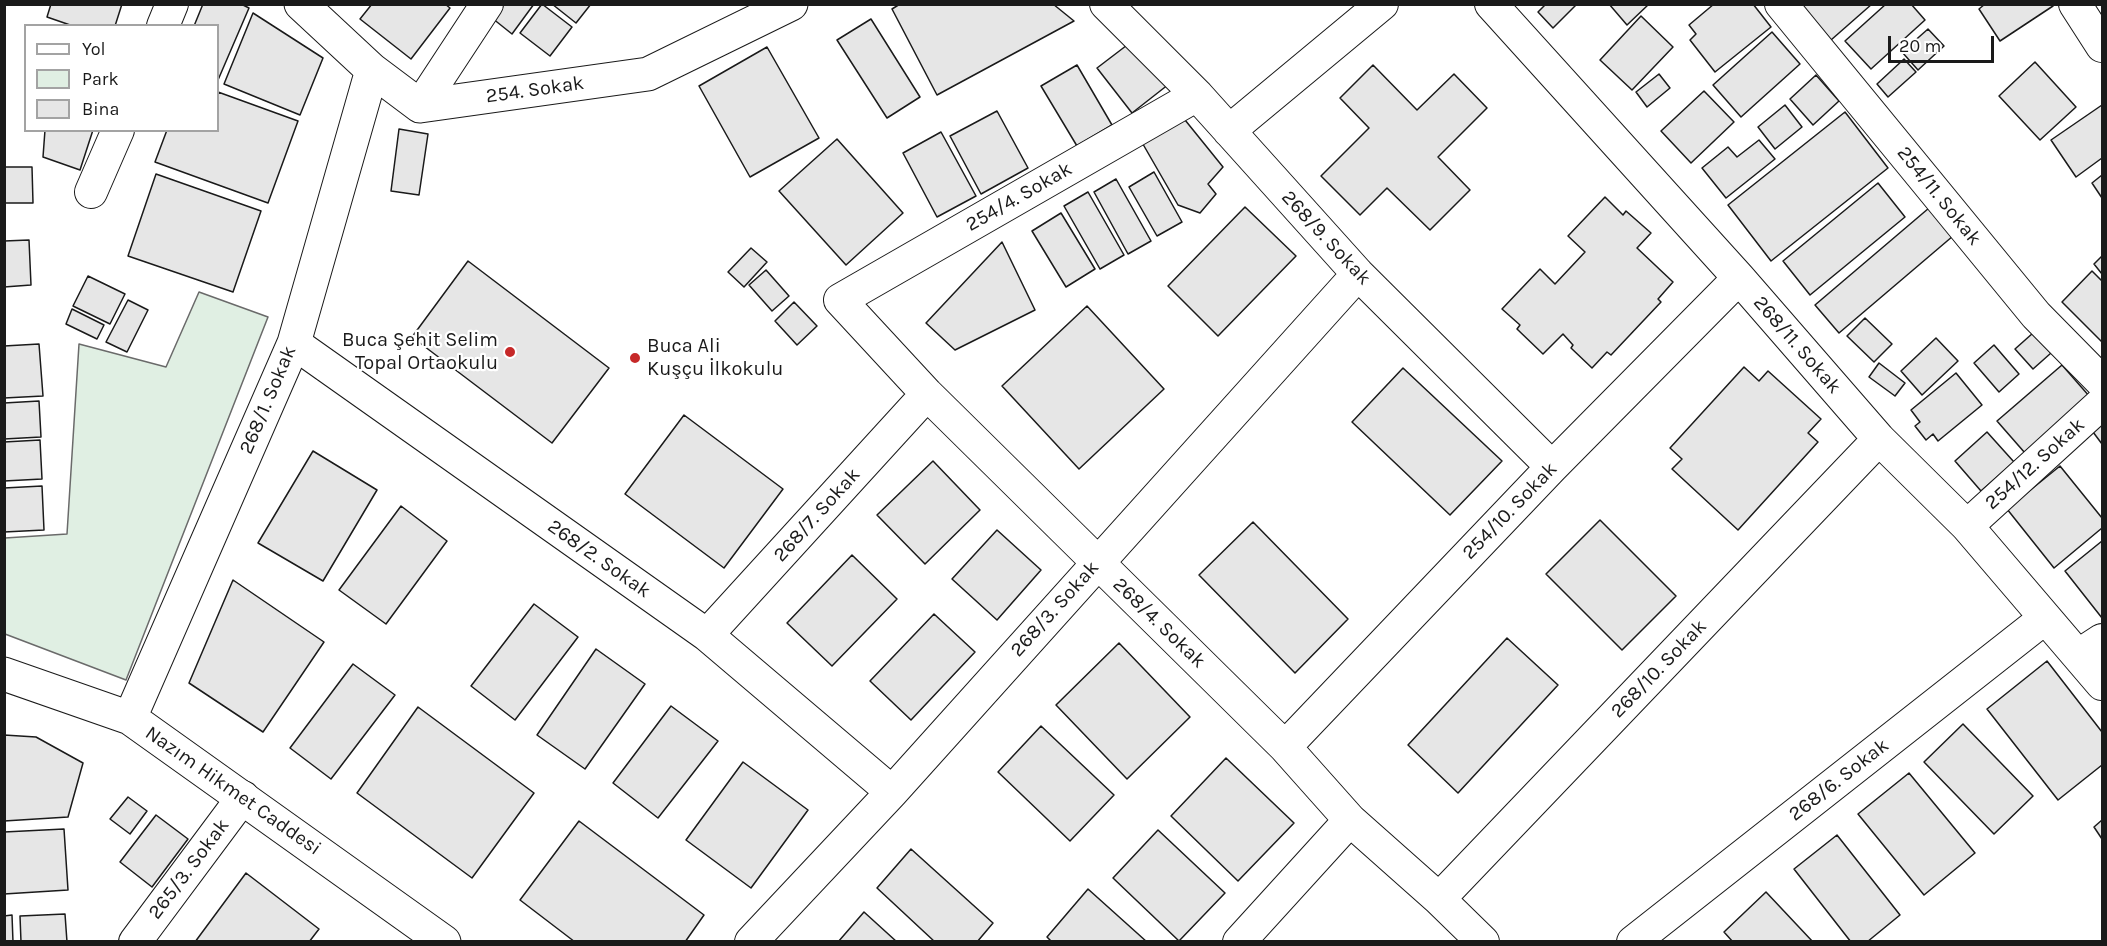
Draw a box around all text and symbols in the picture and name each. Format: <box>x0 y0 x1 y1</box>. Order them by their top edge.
legend <box>24 24 219 132</box>
scale bar <box>1891 24 1998 62</box>
text: 20 m <box>1899 35 1941 57</box>
text: Yol <box>82 38 106 60</box>
text: Park <box>82 68 119 90</box>
street label: 254. Sokak <box>484 71 586 109</box>
text: Bina <box>82 98 119 120</box>
street label: 254/11. Sokak <box>1892 142 1986 250</box>
street label: 254/4. Sokak <box>962 157 1076 237</box>
street label: 268/9. Sokak <box>1276 186 1376 290</box>
street label: 268/11. Sokak <box>1748 291 1846 399</box>
place label: Buca Şehit Selim Topal Ortaokulu <box>342 328 498 375</box>
place label: Buca Ali Kuşçu İlkokulu <box>647 334 783 381</box>
street label: 268/1. Sokak <box>234 342 302 458</box>
marker: Buca Şehit Selim Topal Ortaokulu <box>503 345 517 359</box>
marker: Buca Ali Kuşçu İlkokulu <box>628 351 642 365</box>
street label: 254/12. Sokak <box>1980 413 2090 515</box>
street label: 254/10. Sokak <box>1458 457 1562 565</box>
street label: 268/7. Sokak <box>769 463 865 567</box>
street label: 268/2. Sokak <box>543 515 655 603</box>
street label: 268/3. Sokak <box>1006 556 1104 662</box>
street label: 268/4. Sokak <box>1107 573 1211 673</box>
street label: 268/10. Sokak <box>1606 615 1712 723</box>
street label: Nazım Hikmet Caddesi <box>140 721 326 861</box>
street label: 268/6. Sokak <box>1784 734 1894 826</box>
street label: 265/3. Sokak <box>143 814 235 924</box>

